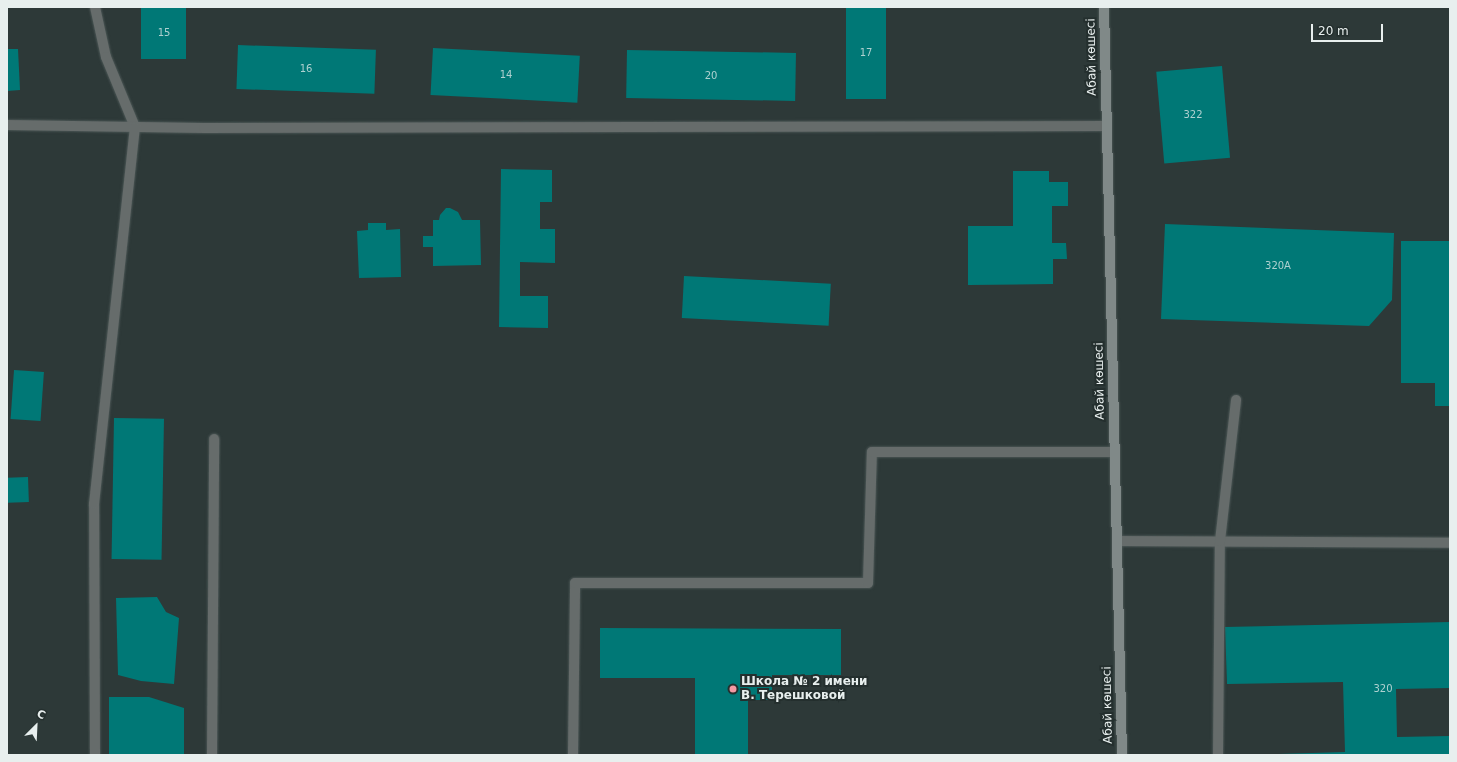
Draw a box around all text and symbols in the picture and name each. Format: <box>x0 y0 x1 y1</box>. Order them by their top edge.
scale bar <box>1313 16 1385 42</box>
street label: Абай көшесі <box>1084 18 1100 96</box>
text: 20 m <box>1318 24 1349 38</box>
house number: 15 <box>158 27 170 39</box>
house number: 17 <box>860 47 872 59</box>
house number: 16 <box>300 63 312 75</box>
house number: 14 <box>500 69 512 81</box>
house number: 20 <box>705 70 717 82</box>
house number: 322 <box>1183 109 1203 121</box>
house number: 320А <box>1265 260 1291 272</box>
street label: Абай көшесі <box>1092 342 1108 420</box>
street label: Абай көшесі <box>1100 666 1116 744</box>
place label: Школа № 2 имени В. Терешковой <box>741 675 867 703</box>
house number: 320 <box>1373 683 1393 695</box>
marker: Школа № 2 имени В. Терешковой <box>728 684 738 694</box>
north arrow <box>16 706 56 746</box>
text: С <box>35 707 47 722</box>

